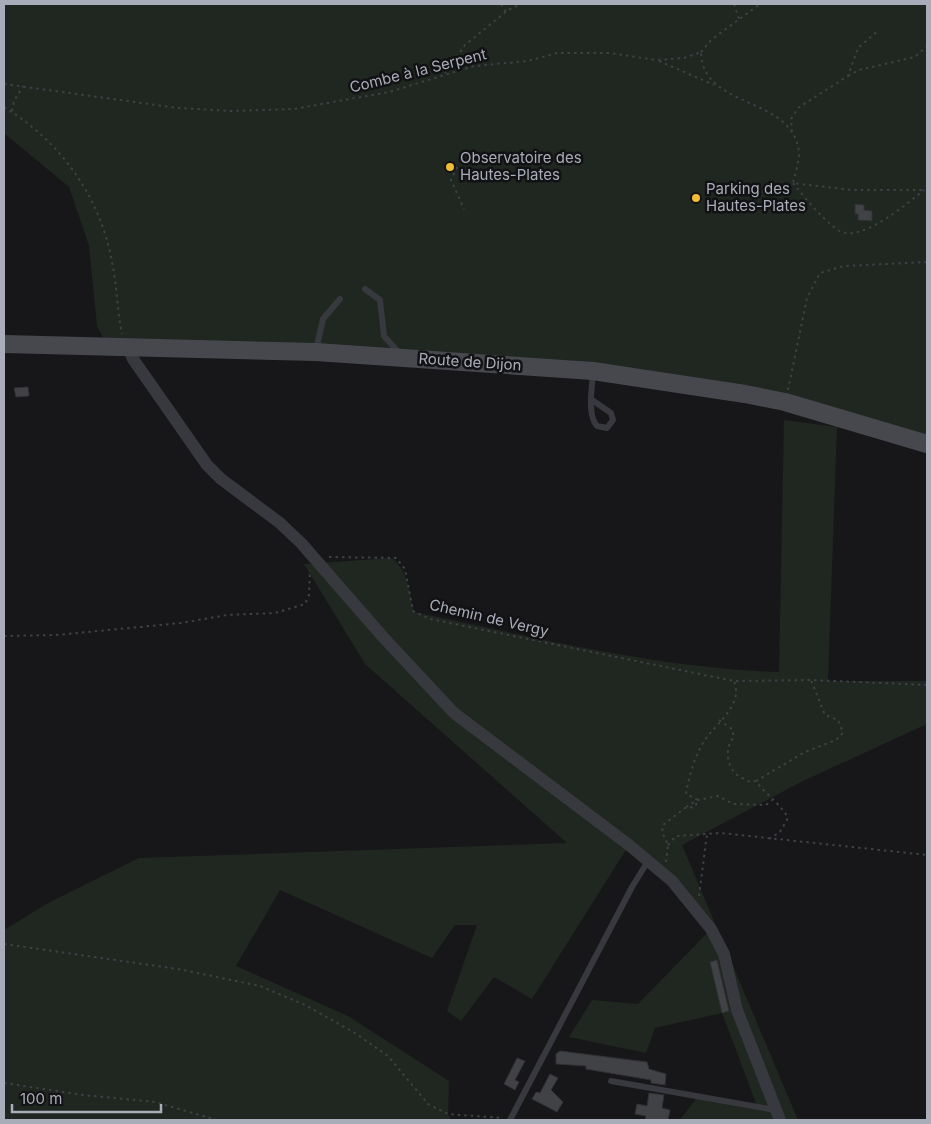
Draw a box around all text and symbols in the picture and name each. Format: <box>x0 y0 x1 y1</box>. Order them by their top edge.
street label: Combe à la Serpent <box>348 44 488 97</box>
place label: Observatoire des Hautes-Plates <box>460 148 582 184</box>
marker: Observatoire des Hautes-Plates <box>444 161 456 173</box>
place label: Parking des Hautes-Plates <box>706 179 806 215</box>
marker: Parking des Hautes-Plates <box>690 192 702 204</box>
street label: Route de Dijon <box>418 348 522 375</box>
street label: Chemin de Vergy <box>428 595 551 641</box>
scale bar <box>12 1082 161 1114</box>
text: 100 m <box>20 1089 62 1108</box>

